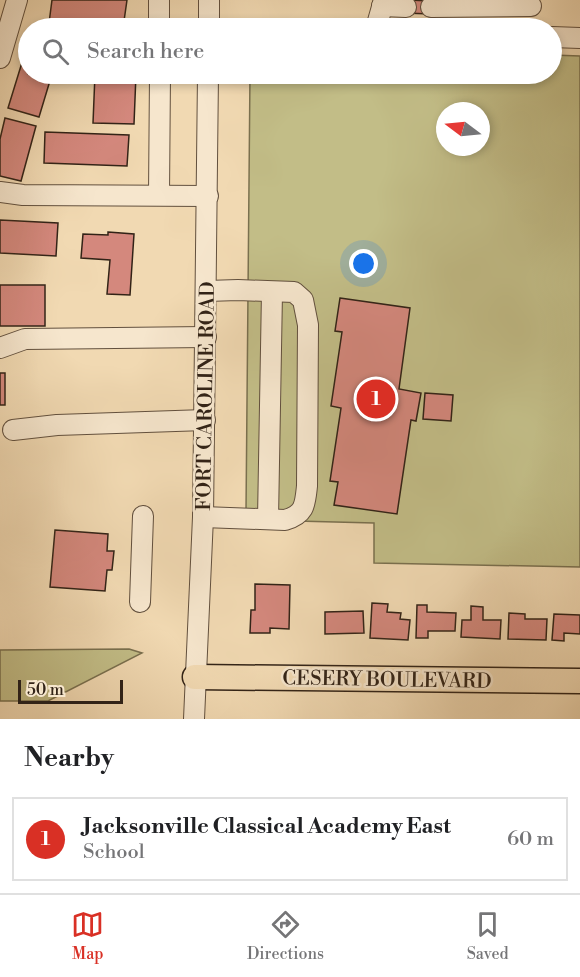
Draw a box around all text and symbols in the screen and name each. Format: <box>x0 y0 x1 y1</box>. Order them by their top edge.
search box <box>18 18 562 84</box>
icon: search <box>39 35 72 68</box>
text: Search here <box>87 38 204 65</box>
north arrow <box>436 102 490 156</box>
your location <box>349 249 378 278</box>
street label: FORT CAROLINE ROAD <box>192 281 221 511</box>
pin: 1 <box>356 376 395 422</box>
street label: CESERY BOULEVARD <box>282 666 492 695</box>
scale bar <box>18 677 123 704</box>
text: 50 m <box>27 680 64 700</box>
text: Nearby <box>24 742 114 774</box>
text: Jacksonville Classical Academy East <box>83 813 451 840</box>
text: 1 <box>41 827 50 852</box>
text: 60 m <box>507 827 554 852</box>
text: School <box>83 840 145 865</box>
tab: Map <box>71 908 104 964</box>
tab: Directions <box>247 908 324 964</box>
tab: Saved <box>467 908 509 964</box>

